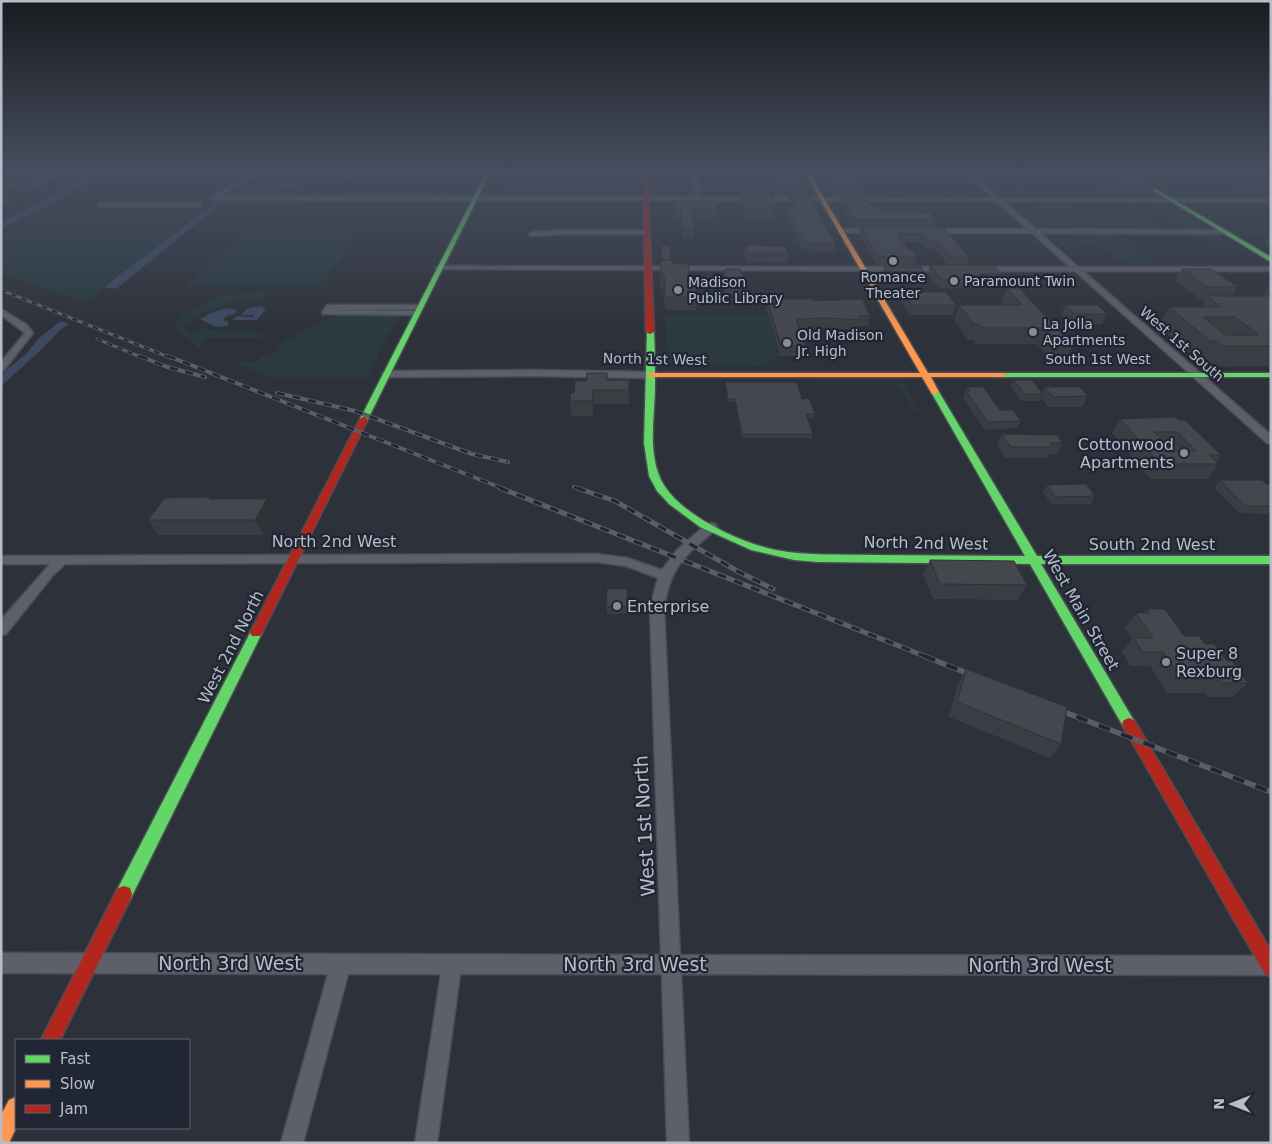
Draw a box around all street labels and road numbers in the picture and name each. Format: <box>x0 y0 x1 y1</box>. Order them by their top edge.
street label: West 1st South <box>1137 303 1227 385</box>
street label: North 1st West <box>603 350 708 368</box>
street label: South 1st West <box>1045 351 1151 367</box>
street label: North 2nd West <box>272 532 396 551</box>
street label: North 2nd West <box>863 532 989 554</box>
street label: South 2nd West <box>1089 535 1215 554</box>
street label: West Main Street <box>1039 546 1123 674</box>
street label: West 2nd North <box>194 587 268 707</box>
street label: West 1st North <box>629 755 659 897</box>
street label: North 3rd West <box>158 952 302 974</box>
street label: North 3rd West <box>563 953 707 975</box>
street label: North 3rd West <box>968 954 1112 976</box>

